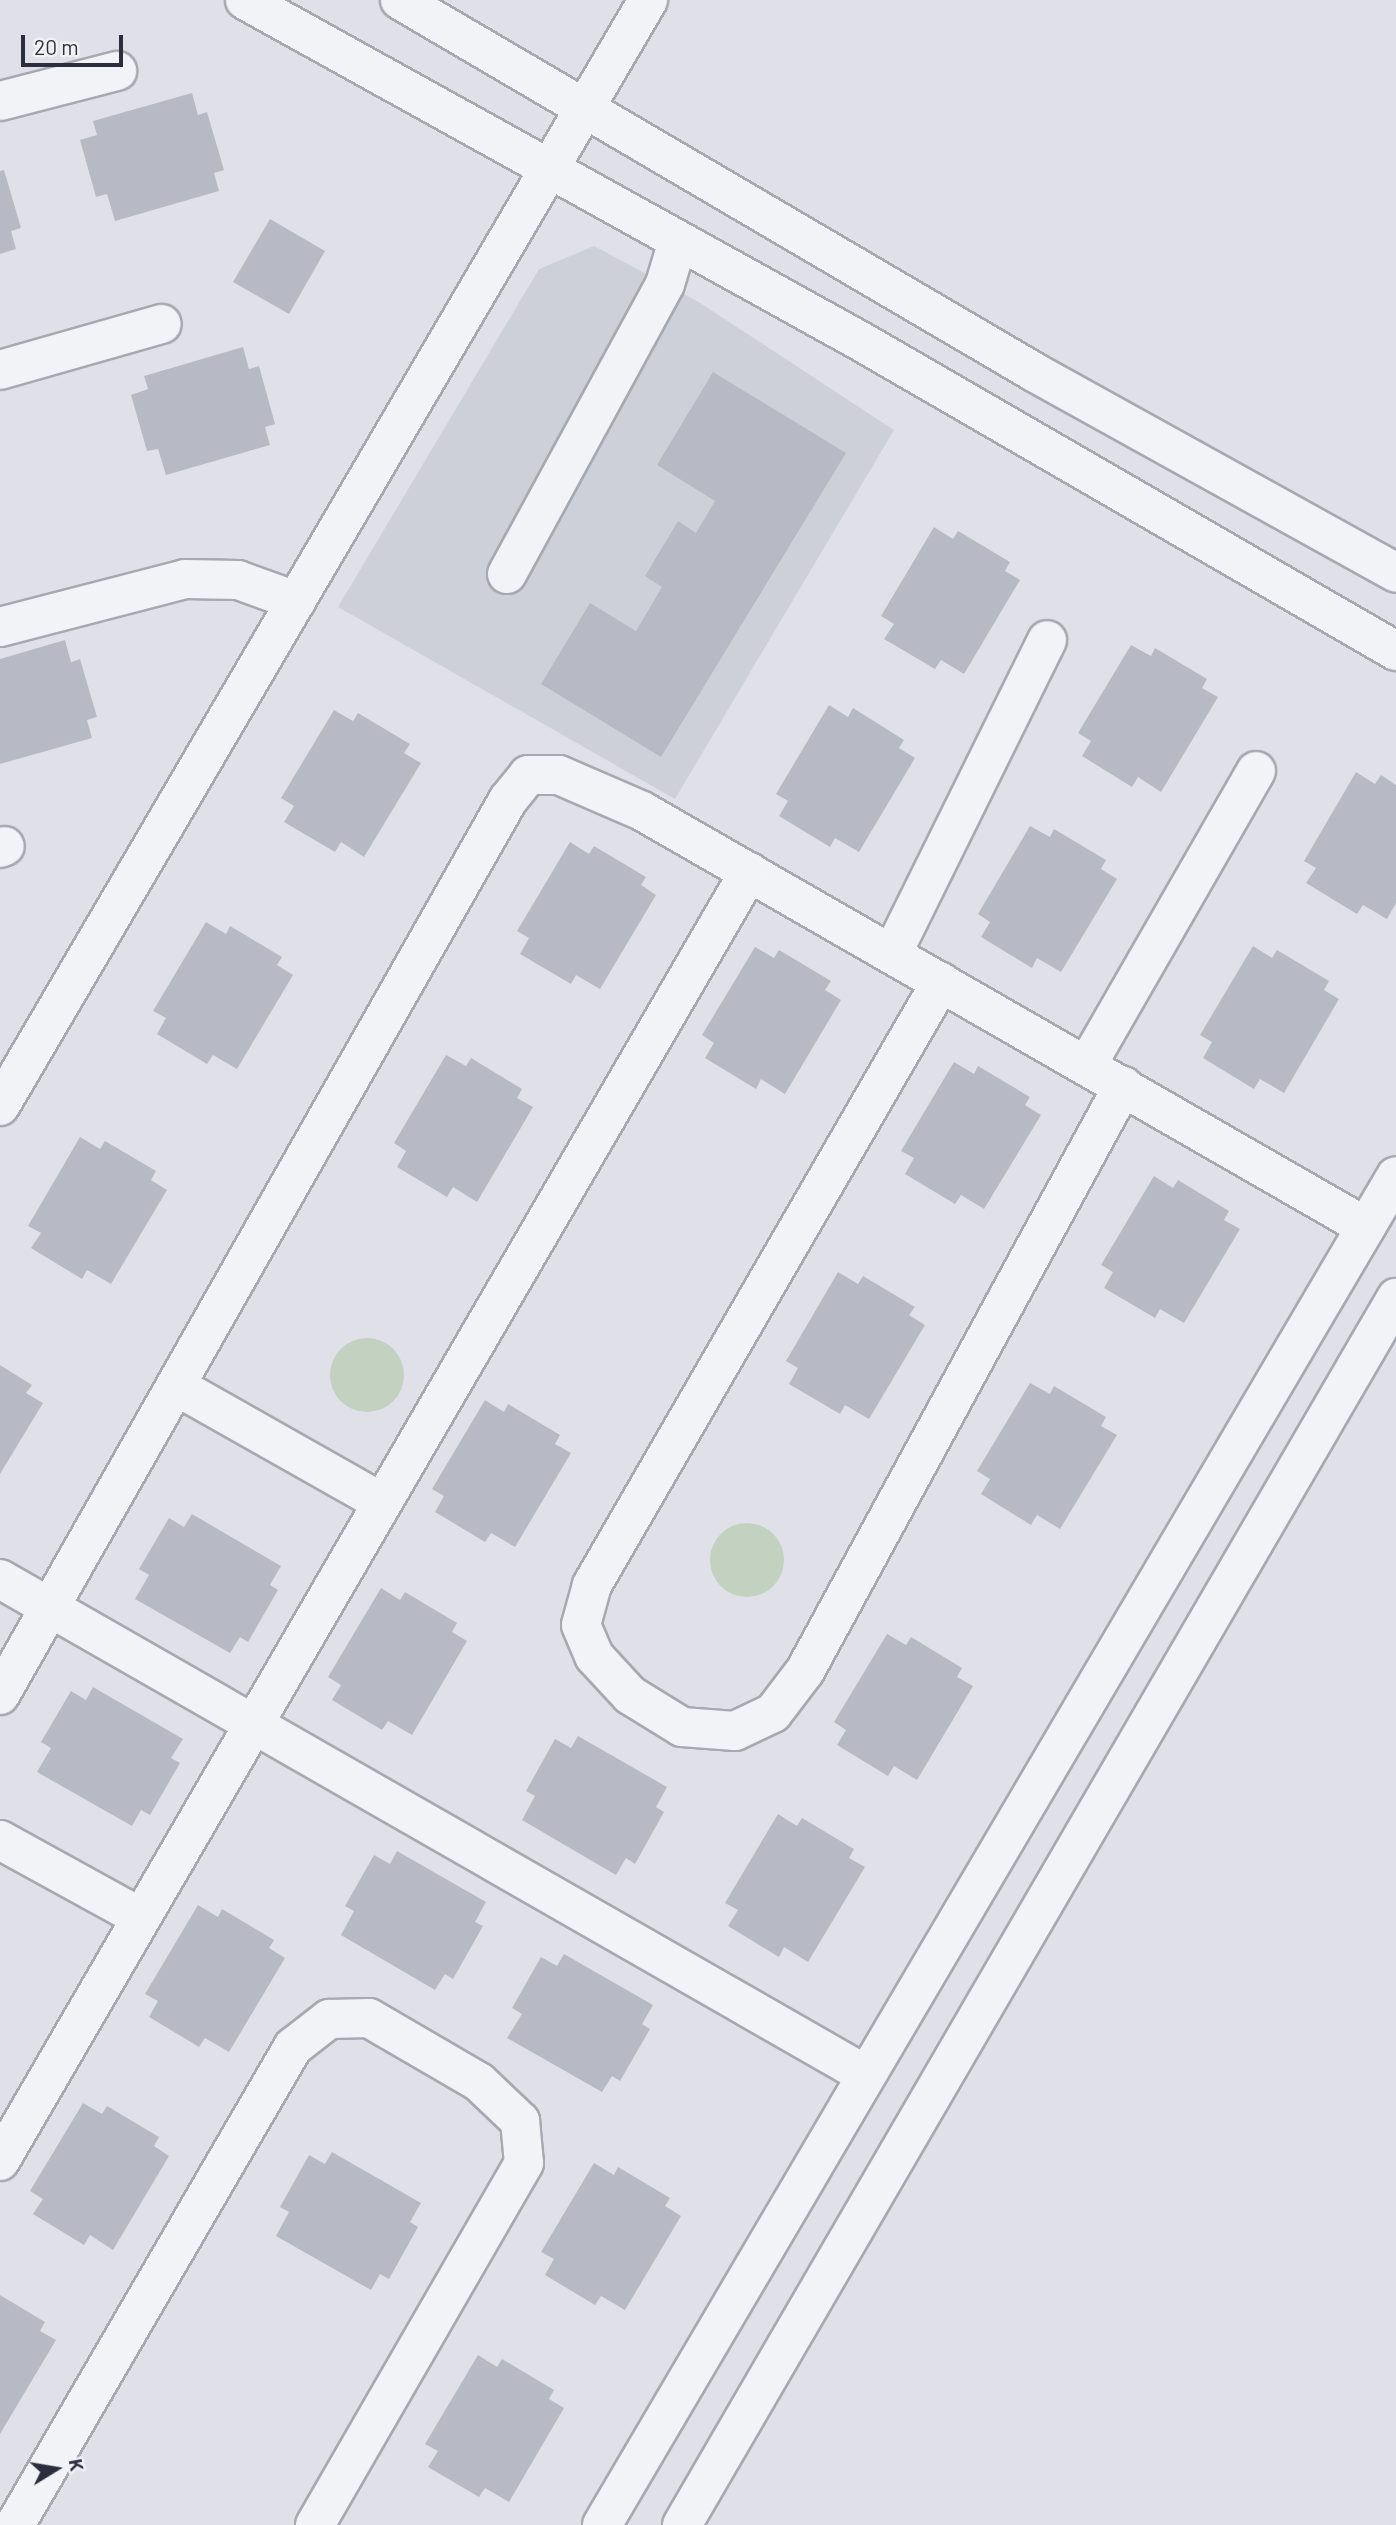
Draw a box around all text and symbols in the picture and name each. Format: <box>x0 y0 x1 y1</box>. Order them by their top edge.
scale bar <box>24 21 126 65</box>
text: 20 m <box>34 34 79 59</box>
north arrow <box>21 2434 91 2504</box>
text: K <box>65 2457 90 2473</box>

